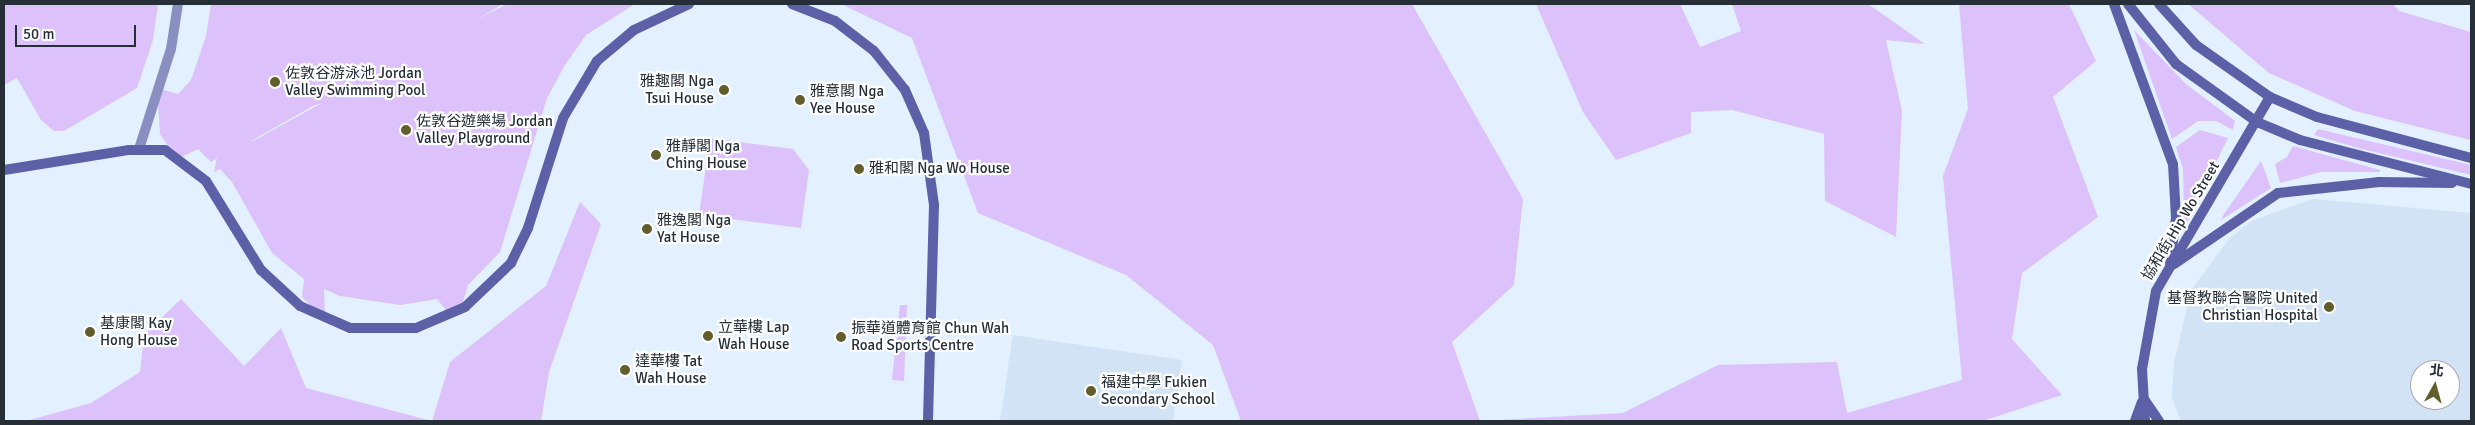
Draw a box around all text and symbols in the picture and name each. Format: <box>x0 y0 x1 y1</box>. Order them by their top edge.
scale bar <box>18 15 139 47</box>
text: 50 m <box>23 25 54 43</box>
place label: 佐敦谷游泳池 Jordan Valley Swimming Pool <box>285 64 425 99</box>
place label: 雅趣閣 Nga Tsui House <box>640 72 714 107</box>
marker: 佐敦谷游泳池 Jordan Valley Swimming Pool <box>269 76 281 88</box>
place label: 雅意閣 Nga Yee House <box>810 82 884 117</box>
marker: 雅趣閣 Nga Tsui House <box>718 84 730 96</box>
marker: 雅意閣 Nga Yee House <box>794 94 806 106</box>
place label: 佐敦谷遊樂場 Jordan Valley Playground <box>416 112 553 147</box>
marker: 佐敦谷遊樂場 Jordan Valley Playground <box>400 124 412 136</box>
place label: 雅靜閣 Nga Ching House <box>666 137 747 172</box>
marker: 雅靜閣 Nga Ching House <box>650 149 662 161</box>
street label: 協和街 Hip Wo Street <box>2138 158 2224 284</box>
place label: 雅和閣 Nga Wo House <box>869 160 1010 178</box>
marker: 雅和閣 Nga Wo House <box>853 163 865 175</box>
place label: 雅逸閣 Nga Yat House <box>657 211 731 246</box>
marker: 雅逸閣 Nga Yat House <box>641 223 653 235</box>
place label: 基督教聯合醫院 United Christian Hospital <box>2167 289 2318 324</box>
marker: 基督教聯合醫院 United Christian Hospital <box>2322 300 2336 314</box>
place label: 基康閣 Kay Hong House <box>100 314 178 349</box>
place label: 立華樓 Lap Wah House <box>718 318 790 353</box>
place label: 振華道體育館 Chun Wah Road Sports Centre <box>851 319 1009 354</box>
marker: 基康閣 Kay Hong House <box>84 326 96 338</box>
marker: 立華樓 Lap Wah House <box>702 330 714 342</box>
marker: 振華道體育館 Chun Wah Road Sports Centre <box>835 331 847 343</box>
place label: 達華樓 Tat Wah House <box>635 352 706 387</box>
north arrow <box>2410 360 2460 410</box>
text: 北 <box>2429 361 2445 380</box>
marker: 達華樓 Tat Wah House <box>619 364 631 376</box>
place label: 福建中學 Fukien Secondary School <box>1101 373 1215 408</box>
marker: 福建中學 Fukien Secondary School <box>1085 385 1097 397</box>

